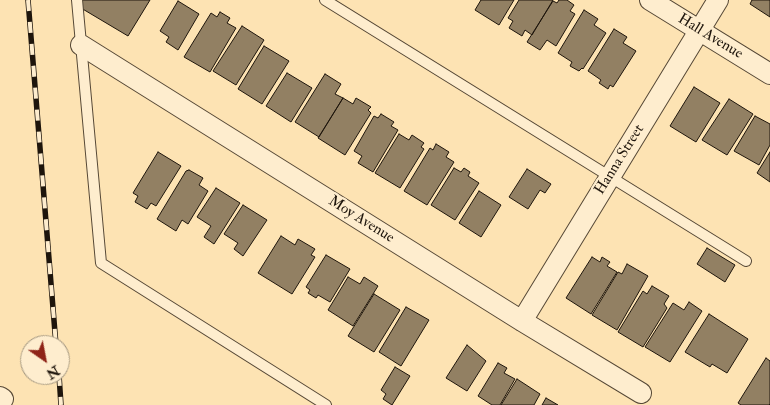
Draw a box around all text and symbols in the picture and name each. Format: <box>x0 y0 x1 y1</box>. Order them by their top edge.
street label: Hall Avenue <box>674 11 746 63</box>
street label: Hanna Street <box>591 122 649 198</box>
street label: Moy Avenue <box>325 193 397 247</box>
north arrow <box>20 335 70 385</box>
text: N <box>43 362 63 383</box>

